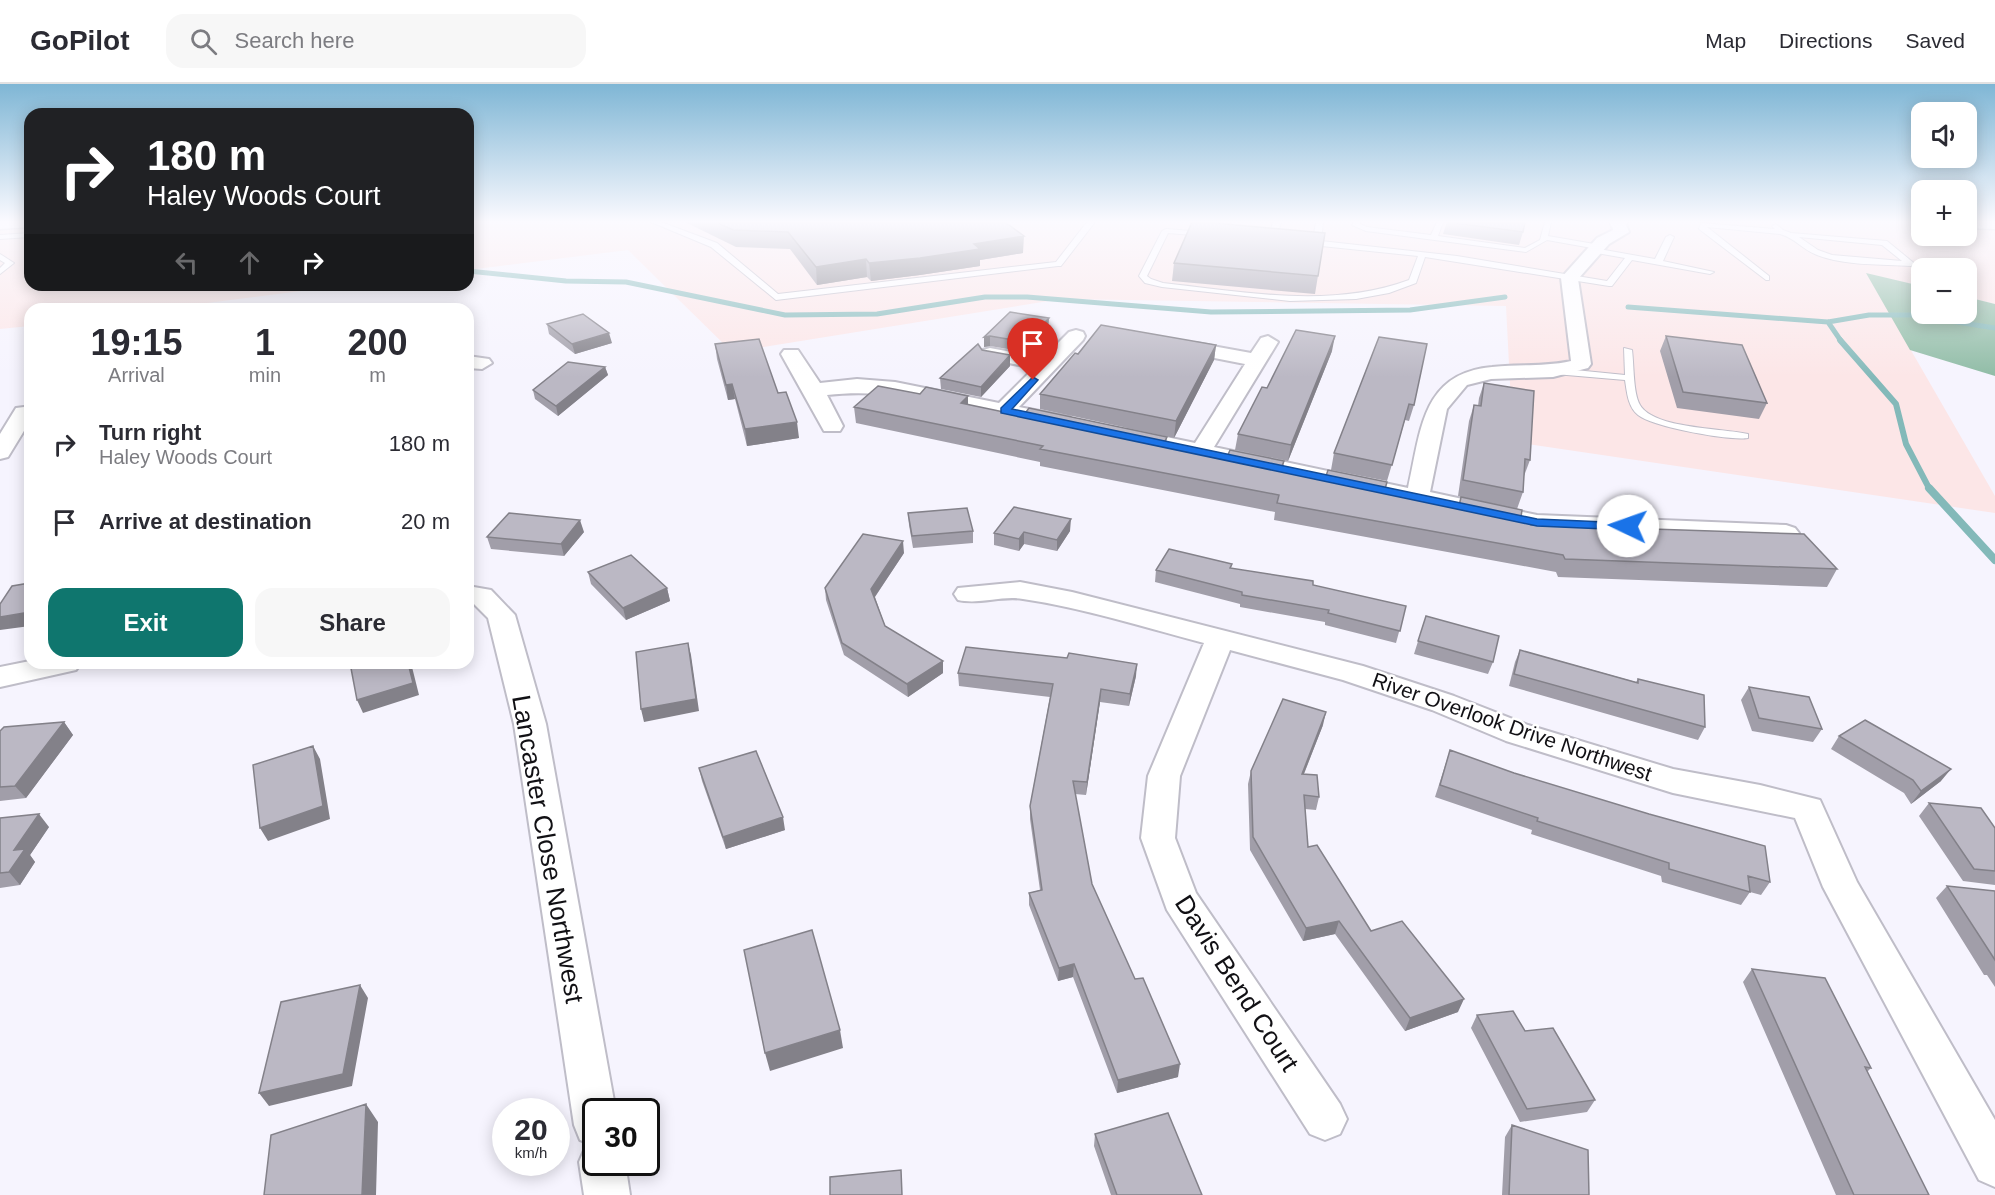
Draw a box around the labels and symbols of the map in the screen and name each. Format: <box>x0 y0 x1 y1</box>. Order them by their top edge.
pin <box>1007 318 1058 380</box>
position arrow <box>1596 494 1660 558</box>
street label: River Overlook Drive Northwest <box>1369 668 1655 785</box>
street label: Lancaster Close Northwest <box>506 693 590 1006</box>
street label: Davis Bend Court <box>1169 889 1305 1077</box>
speed limit sign: 30 <box>582 1098 660 1176</box>

